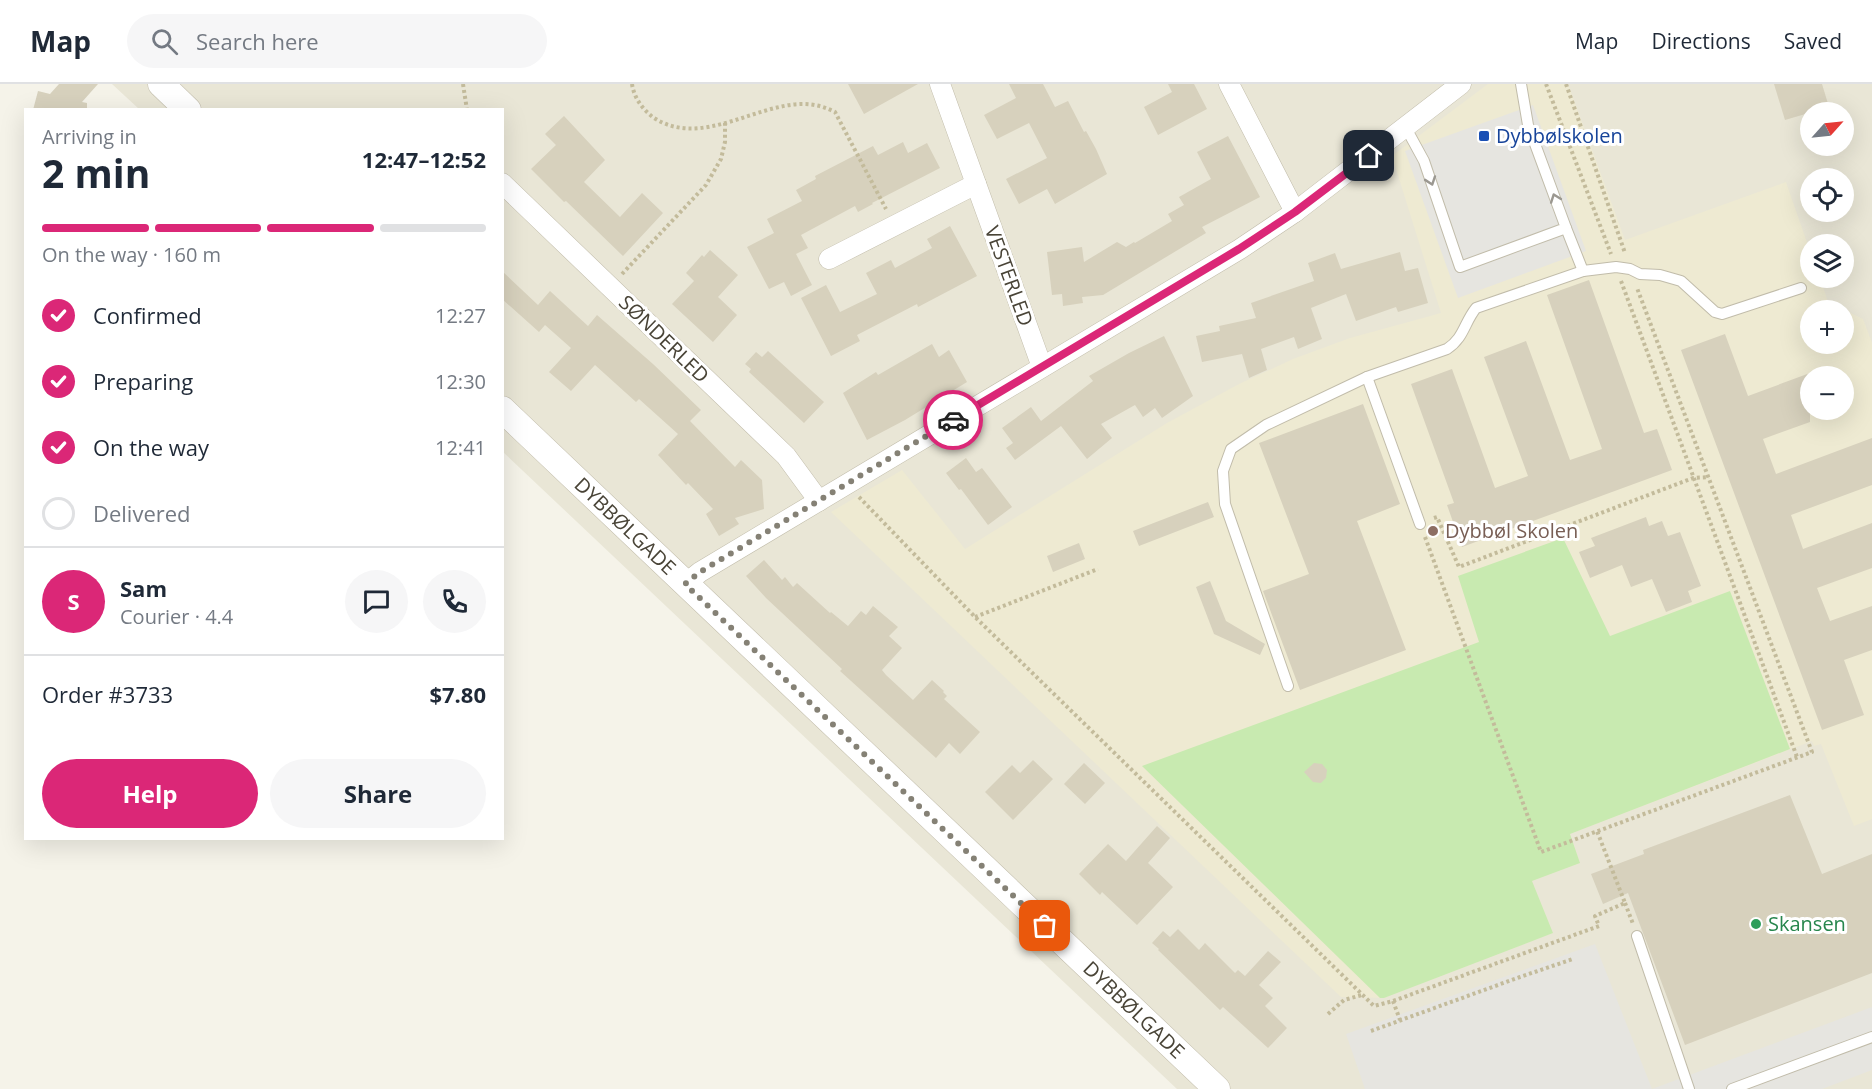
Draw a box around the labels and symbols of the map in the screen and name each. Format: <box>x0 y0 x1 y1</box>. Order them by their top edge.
north arrow <box>1800 102 1854 156</box>
place label: Dybbølskolen <box>1496 122 1623 149</box>
marker: Dybbølskolen <box>1477 129 1491 143</box>
pin <box>1343 130 1394 181</box>
one-way arrow <box>1424 175 1436 186</box>
one-way arrow <box>1550 193 1562 204</box>
street label: VESTERLED <box>979 222 1040 330</box>
street label: SØNDERLED <box>613 289 715 389</box>
courier <box>923 390 983 450</box>
street label: DYBBØLGADE <box>569 471 682 581</box>
place label: Dybbøl Skolen <box>1445 517 1578 544</box>
marker: Dybbøl Skolen <box>1426 524 1440 538</box>
pin <box>1019 900 1070 951</box>
place label: Skansen <box>1768 910 1846 937</box>
marker: Skansen <box>1749 917 1763 931</box>
street label: DYBBØLGADE <box>1078 955 1191 1064</box>

